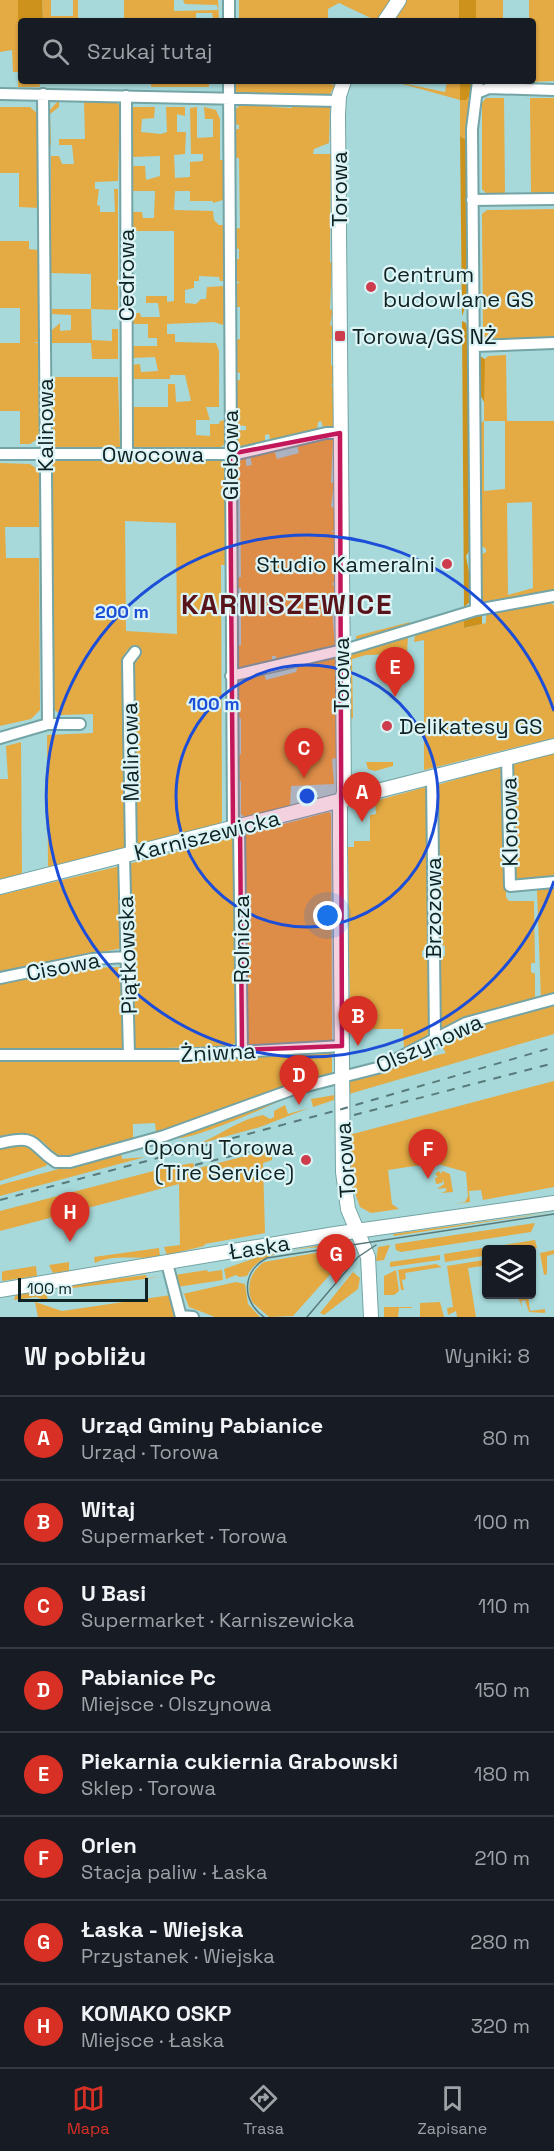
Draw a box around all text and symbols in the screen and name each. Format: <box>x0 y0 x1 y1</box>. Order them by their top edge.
search box <box>18 18 536 84</box>
icon: search <box>39 35 72 68</box>
text: Szukaj tutaj <box>87 37 212 65</box>
street label: Torowa <box>325 151 353 227</box>
street label: Cedrowa <box>112 228 140 321</box>
place label: Centrum budowlane GS <box>383 260 534 313</box>
marker: Centrum budowlane GS <box>364 280 378 294</box>
place label: Torowa/GS NŻ <box>352 322 497 350</box>
marker: Torowa/GS NŻ <box>333 329 347 343</box>
street label: Kalinowa <box>31 378 59 472</box>
street label: Glebowa <box>216 409 244 500</box>
street label: Owocowa <box>102 440 205 468</box>
place label: Studio Kameralni <box>256 550 435 578</box>
marker: Studio Kameralni <box>440 557 454 571</box>
district label: KARNISZEWICE <box>181 586 393 622</box>
text: 200 m <box>95 600 149 623</box>
street label: Torowa <box>327 637 355 713</box>
pin: E <box>376 648 414 697</box>
text: 100 m <box>188 692 240 715</box>
street label: Malinowa <box>115 702 145 802</box>
place label: Delikatesy GS <box>399 712 542 740</box>
marker: Delikatesy GS <box>380 719 394 733</box>
pin: C <box>284 728 324 778</box>
pin: A <box>342 772 382 822</box>
street label: Klonowa <box>494 777 524 867</box>
centre of rings <box>297 786 317 806</box>
street label: Karniszewicka <box>131 803 283 867</box>
street label: Brzozowa <box>419 857 447 959</box>
street label: Rolnicza <box>227 894 255 983</box>
street label: Piątkowska <box>111 895 143 1015</box>
your location <box>313 901 342 930</box>
street label: Cisowa <box>24 945 103 987</box>
pin: B <box>338 996 378 1046</box>
street label: Olszynowa <box>371 1007 487 1079</box>
street label: Żniwna <box>180 1036 257 1068</box>
pin: D <box>280 1056 318 1105</box>
street label: Torowa <box>328 1121 362 1199</box>
pin: F <box>408 1130 448 1179</box>
place label: Opony Torowa (Tire Service) <box>144 1133 294 1186</box>
marker: Opony Torowa (Tire Service) <box>299 1153 313 1167</box>
pin: H <box>50 1192 90 1242</box>
street label: Łaska <box>226 1228 292 1266</box>
pin: G <box>316 1234 356 1284</box>
map controls <box>482 1245 536 1299</box>
button: layers <box>482 1245 536 1299</box>
scale bar <box>18 1275 148 1302</box>
text: 100 m <box>27 1278 72 1299</box>
text: W pobliżu <box>24 1339 146 1373</box>
text: Wyniki: 8 <box>445 1343 530 1369</box>
text: Urząd Gminy Pabianice <box>81 1411 323 1439</box>
text: A <box>37 1425 50 1451</box>
text: 80 m <box>482 1425 530 1451</box>
text: Urząd · Torowa <box>81 1439 219 1465</box>
text: Witaj <box>81 1495 135 1523</box>
text: B <box>37 1509 50 1535</box>
text: 100 m <box>474 1509 530 1535</box>
text: Supermarket · Torowa <box>81 1523 287 1549</box>
text: U Basi <box>81 1579 146 1607</box>
text: C <box>37 1593 50 1619</box>
text: 110 m <box>478 1593 530 1619</box>
text: Supermarket · Karniszewicka <box>81 1607 354 1633</box>
text: Pabianice Pc <box>81 1663 216 1691</box>
text: D <box>37 1677 50 1703</box>
text: 150 m <box>475 1677 530 1703</box>
text: Miejsce · Olszynowa <box>81 1691 272 1717</box>
text: Piekarnia cukiernia Grabowski <box>81 1747 398 1775</box>
text: E <box>38 1761 49 1787</box>
text: 180 m <box>474 1761 530 1787</box>
text: Sklep · Torowa <box>81 1775 216 1801</box>
text: Orlen <box>81 1831 137 1859</box>
text: F <box>38 1845 49 1871</box>
text: 210 m <box>474 1845 530 1871</box>
text: Stacja paliw · Łaska <box>81 1859 267 1885</box>
text: Łaska - Wiejska <box>81 1915 244 1943</box>
text: G <box>37 1929 50 1955</box>
text: 280 m <box>470 1929 530 1955</box>
text: Przystanek · Wiejska <box>81 1943 275 1969</box>
text: KOMAKO OSKP <box>81 1999 231 2027</box>
text: H <box>37 2013 50 2039</box>
text: 320 m <box>471 2013 530 2039</box>
text: Miejsce · Łaska <box>81 2027 224 2053</box>
tab: Mapa <box>67 2082 109 2139</box>
tab: Trasa <box>243 2082 284 2139</box>
tab: Zapisane <box>418 2082 487 2139</box>

